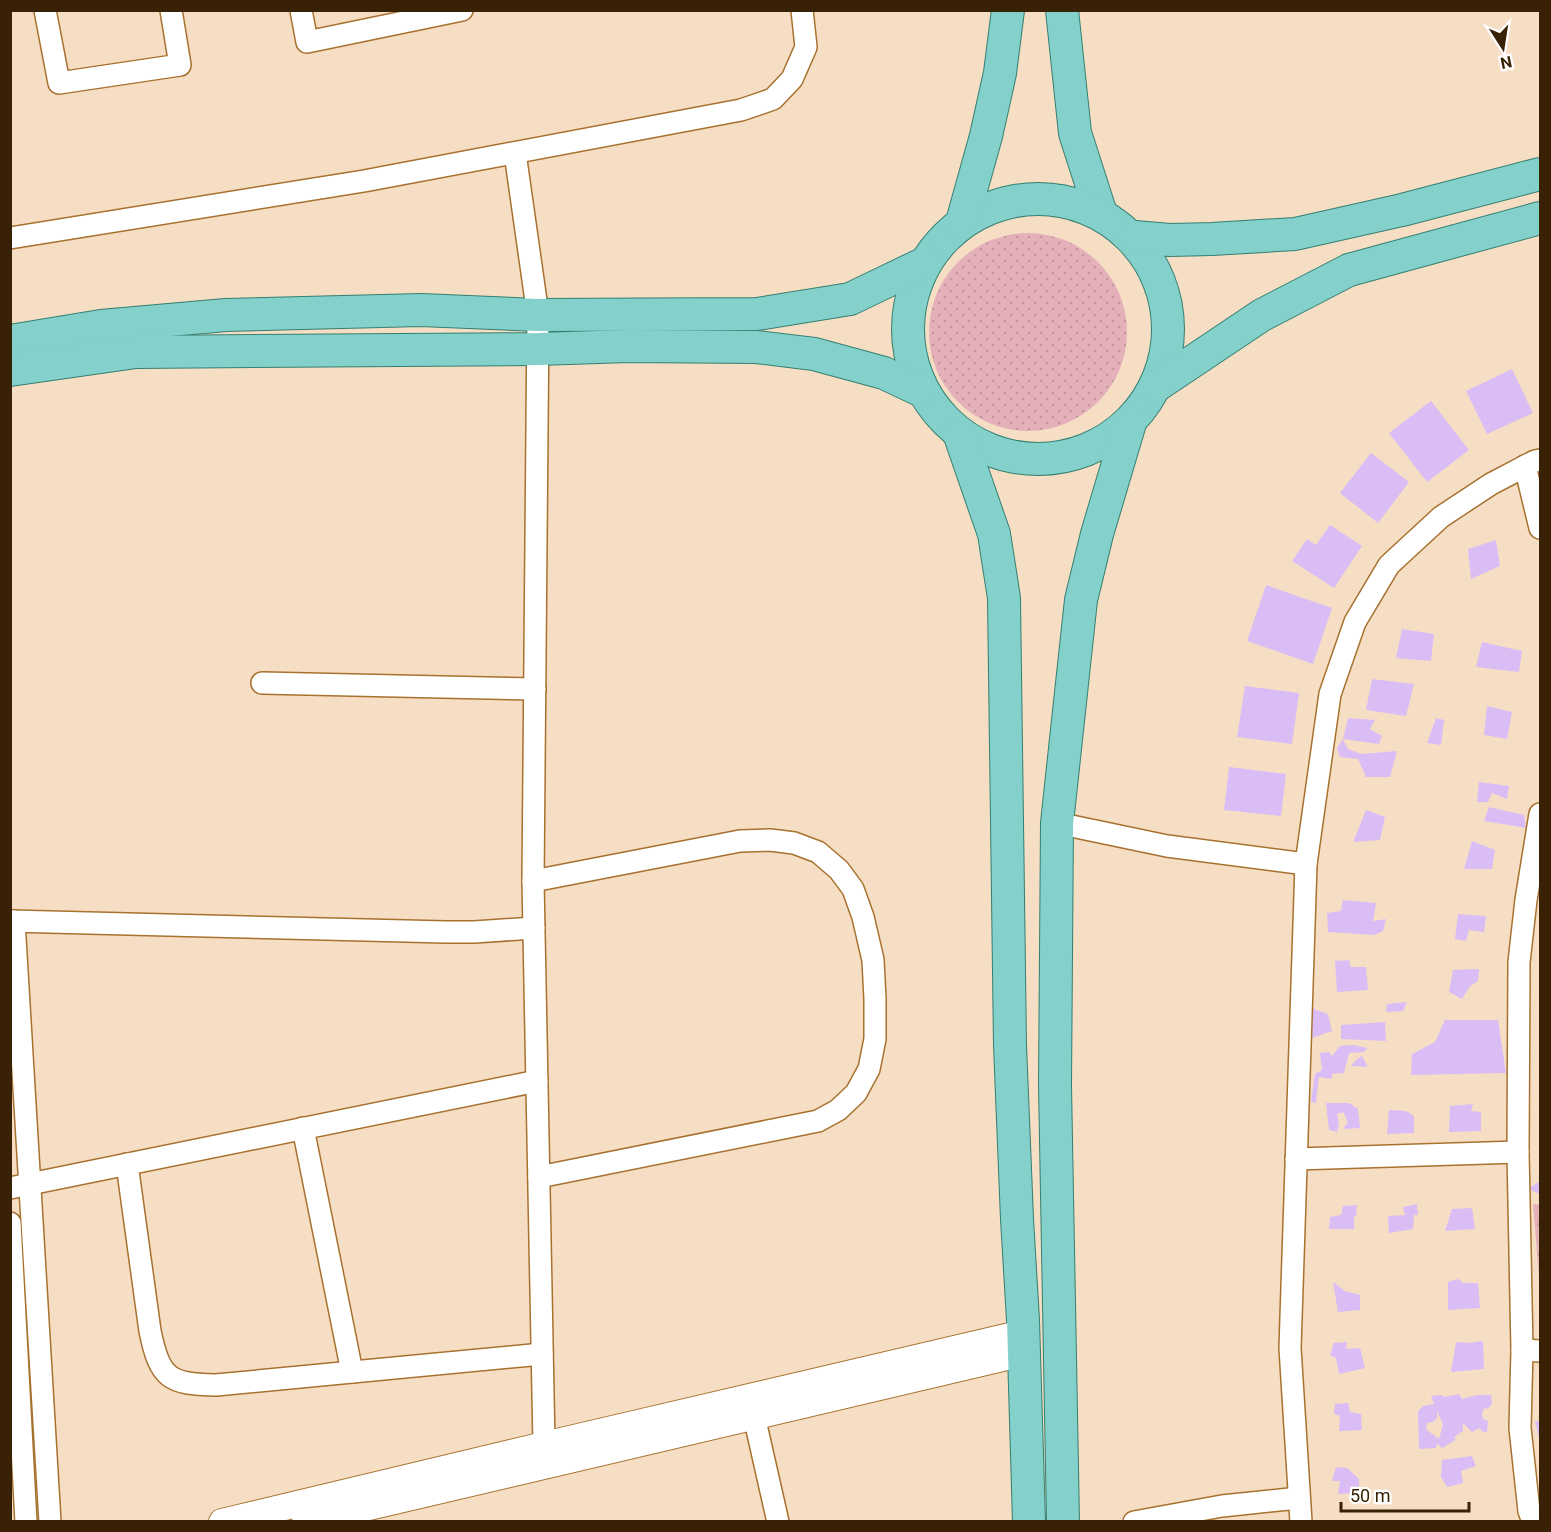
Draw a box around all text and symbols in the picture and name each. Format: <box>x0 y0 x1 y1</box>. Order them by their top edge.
north arrow <box>1473 18 1533 78</box>
text: N <box>1499 52 1514 73</box>
scale bar <box>1341 1475 1468 1513</box>
text: 50 m <box>1350 1485 1390 1506</box>

